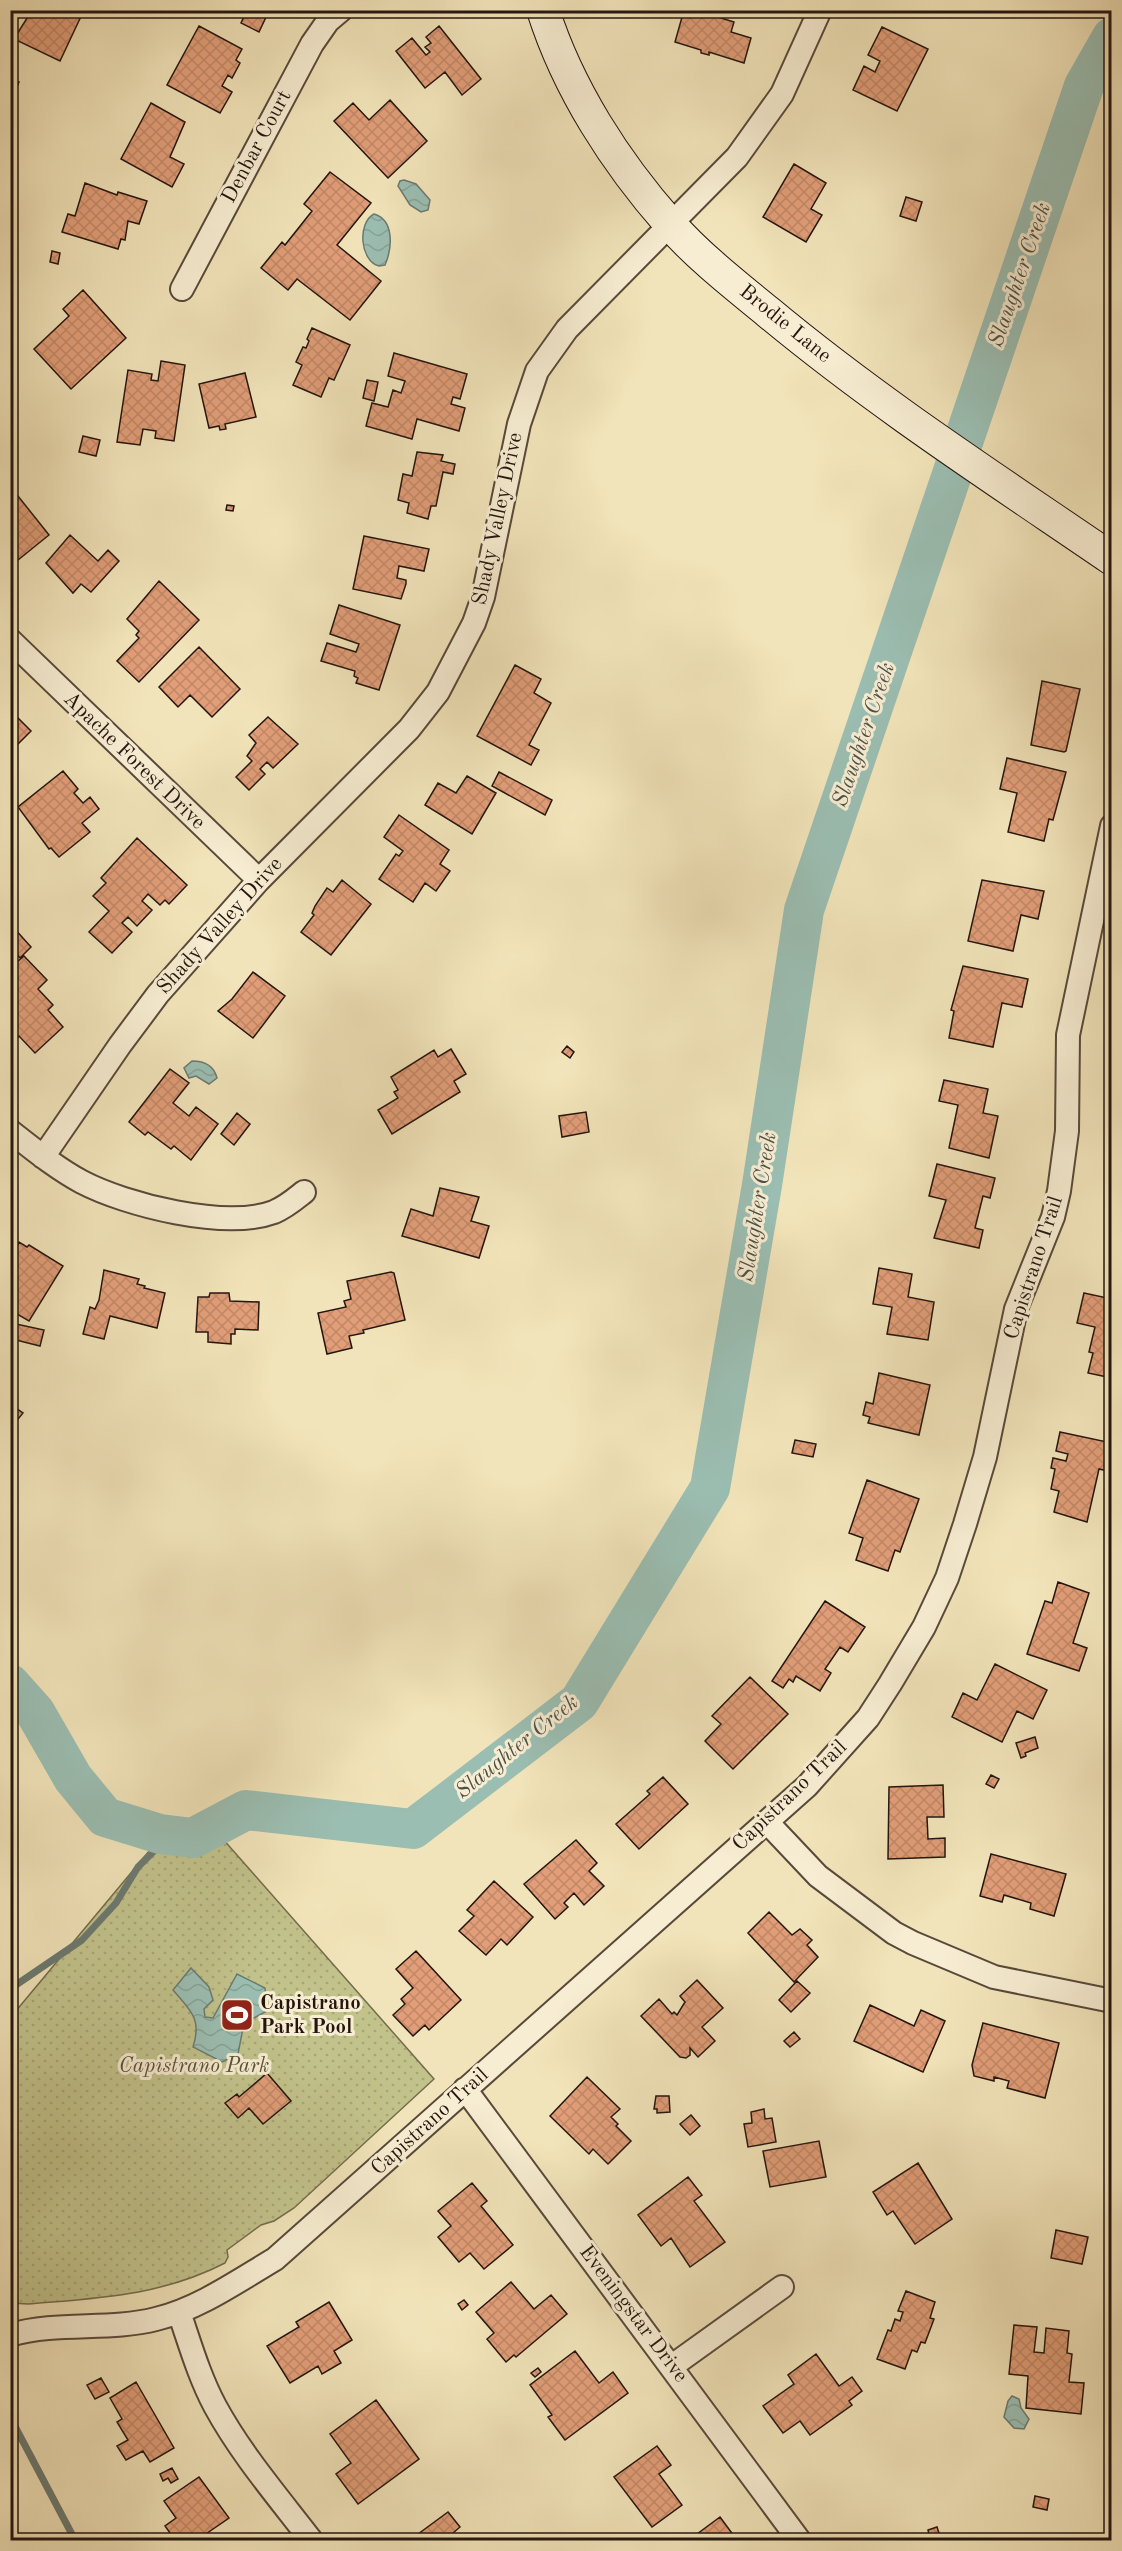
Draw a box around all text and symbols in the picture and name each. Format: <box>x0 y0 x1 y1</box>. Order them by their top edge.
street label: Denbar Court <box>218 87 296 207</box>
water label: Slaughter Creek <box>985 200 1055 350</box>
street label: Brodie Lane <box>735 281 835 367</box>
street label: Shady Valley Drive <box>469 431 527 607</box>
water label: Slaughter Creek <box>829 660 899 810</box>
street label: Apache Forest Drive <box>59 688 209 834</box>
street label: Shady Valley Drive <box>153 854 287 998</box>
water label: Slaughter Creek <box>735 1131 781 1283</box>
street label: Capistrano Trail <box>1001 1193 1067 1342</box>
water label: Slaughter Creek <box>451 1691 583 1803</box>
street label: Capistrano Trail <box>729 1736 851 1855</box>
place label: Capistrano Park Pool <box>260 1993 361 2038</box>
sports icon: Capistrano Park Pool <box>219 1997 255 2033</box>
park label: Capistrano Park <box>119 2056 269 2077</box>
street label: Capistrano Trail <box>367 2064 493 2180</box>
street label: Eveningstar Drive <box>575 2242 691 2386</box>

